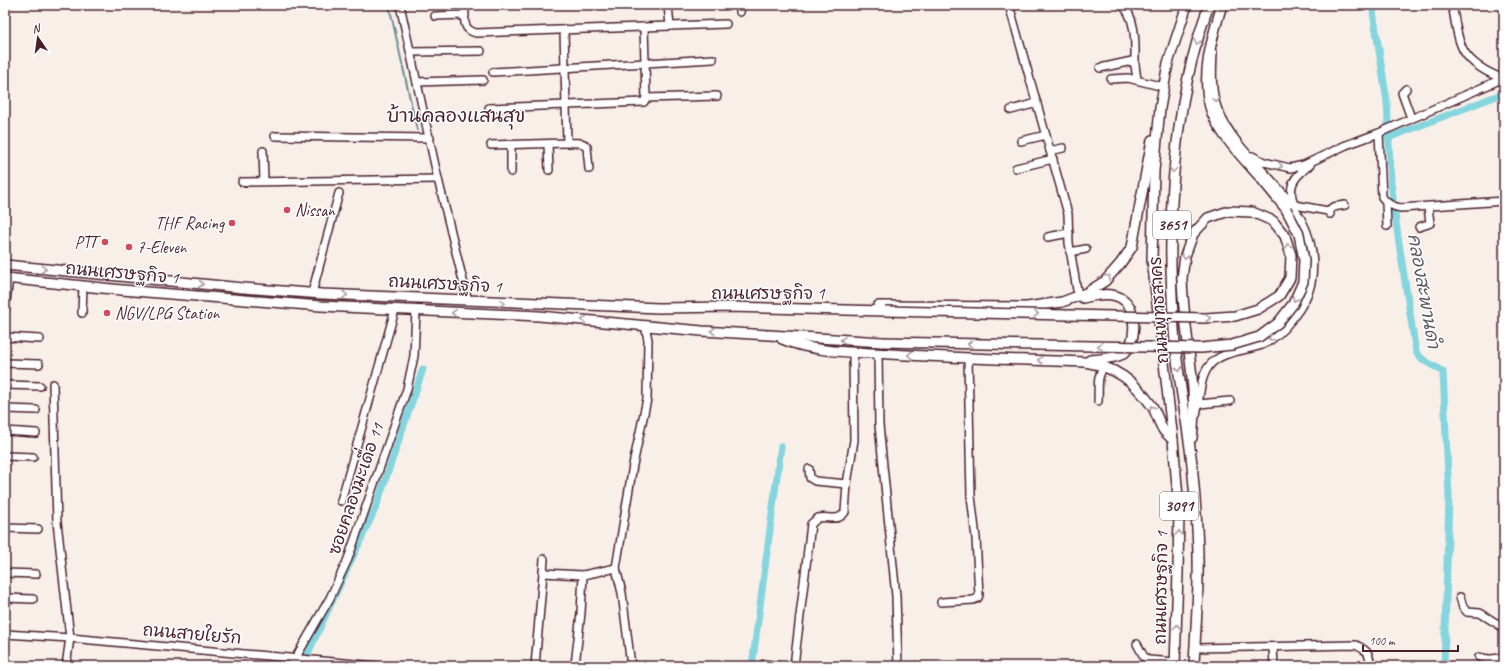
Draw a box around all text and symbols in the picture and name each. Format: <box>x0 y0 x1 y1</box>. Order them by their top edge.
north arrow <box>18 18 58 58</box>
text: N <box>31 20 43 36</box>
one-way arrow <box>1193 38 1202 45</box>
one-way arrow <box>1211 97 1219 103</box>
district label: บ้านคลองแสนสุข <box>387 104 525 130</box>
one-way arrow <box>1277 161 1283 169</box>
one-way arrow <box>1169 167 1178 173</box>
place label: Nissan <box>295 200 336 221</box>
marker: Nissan <box>282 205 292 215</box>
road number: 3651 <box>1153 211 1191 239</box>
place label: THF Racing <box>155 213 225 234</box>
marker: THF Racing <box>227 218 237 228</box>
place label: PTT <box>75 232 101 253</box>
water label: คลองสะพานดำ <box>1403 232 1445 351</box>
marker: PTT <box>100 237 110 247</box>
place label: 7-Eleven <box>137 237 188 258</box>
marker: 7-Eleven <box>124 242 134 252</box>
one-way arrow <box>1284 242 1293 249</box>
one-way arrow <box>1182 254 1190 260</box>
street label: ถนนพุทธสาคร <box>1145 255 1175 364</box>
street label: ถนนเศรษฐกิจ 1 <box>65 258 181 290</box>
one-way arrow <box>41 264 47 273</box>
street label: ถนนเศรษฐกิจ 1 <box>388 271 504 299</box>
one-way arrow <box>1103 274 1111 282</box>
one-way arrow <box>198 279 204 288</box>
street label: ถนนเศรษฐกิจ 1 <box>711 283 826 305</box>
one-way arrow <box>342 291 348 299</box>
one-way arrow <box>1292 294 1300 302</box>
one-way arrow <box>499 298 505 307</box>
place label: NGV/LPG Station <box>115 303 221 324</box>
marker: NGV/LPG Station <box>102 308 112 318</box>
one-way arrow <box>451 308 457 317</box>
one-way arrow <box>1033 310 1039 318</box>
one-way arrow <box>1205 314 1211 322</box>
one-way arrow <box>581 315 587 324</box>
one-way arrow <box>710 327 716 336</box>
one-way arrow <box>1269 333 1276 340</box>
one-way arrow <box>840 336 846 344</box>
one-way arrow <box>967 340 973 348</box>
one-way arrow <box>1097 342 1103 351</box>
one-way arrow <box>907 351 913 359</box>
one-way arrow <box>1037 356 1043 365</box>
one-way arrow <box>1174 366 1183 372</box>
one-way arrow <box>1149 405 1157 412</box>
street label: ซอยคลองมะเดื่อ 11 <box>319 418 389 558</box>
road number: 3091 <box>1160 492 1198 520</box>
street label: ถนนเศรษฐกิจ 1 <box>1150 530 1174 645</box>
one-way arrow <box>1175 530 1183 536</box>
street label: ถนนสายใยรัก <box>142 618 242 649</box>
one-way arrow <box>1172 624 1181 630</box>
scale bar <box>1363 627 1458 653</box>
text: 100 m <box>1369 633 1396 649</box>

